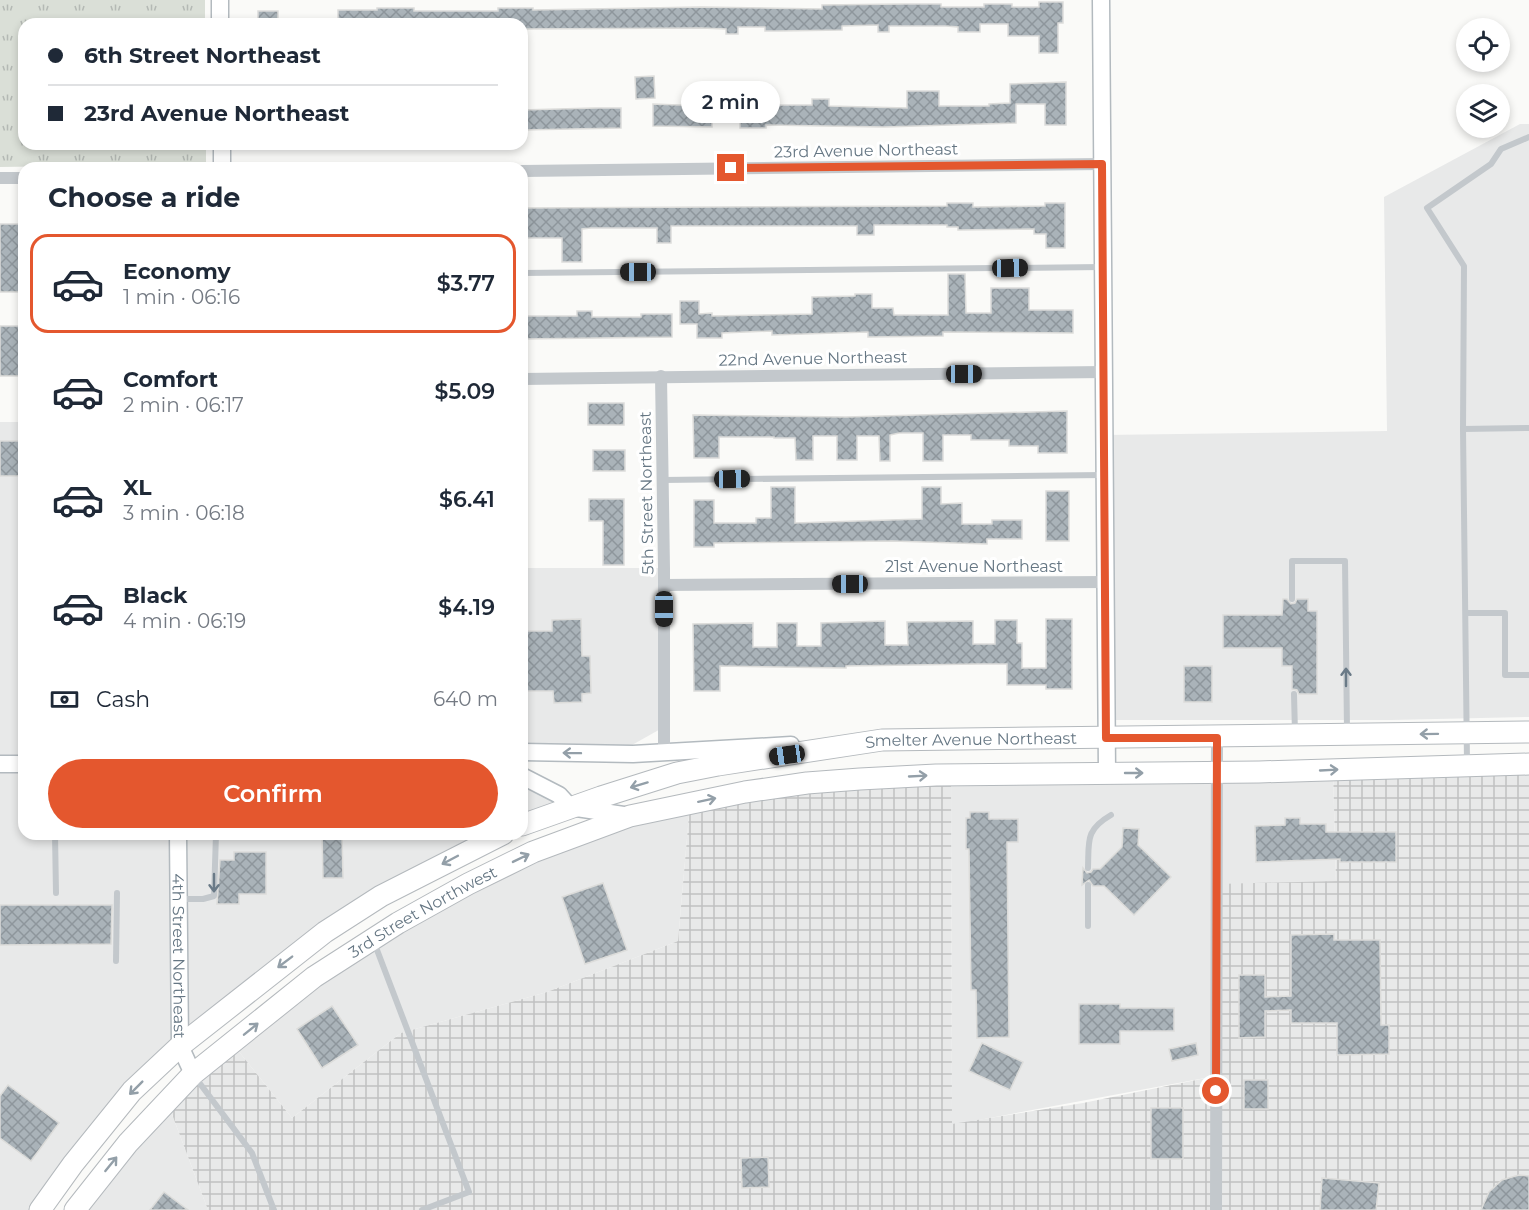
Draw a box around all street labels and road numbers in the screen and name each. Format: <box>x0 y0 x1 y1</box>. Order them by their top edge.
street label: 23rd Avenue Northeast <box>774 139 959 162</box>
street label: 22nd Avenue Northeast <box>718 347 908 370</box>
street label: 5th Street Northeast <box>636 411 657 575</box>
street label: 21st Avenue Northeast <box>885 557 1064 576</box>
street label: Smelter Avenue Northeast <box>864 729 1077 752</box>
street label: 3rd Street Northwest <box>345 862 500 962</box>
street label: 4th Street Northeast <box>168 873 189 1039</box>

